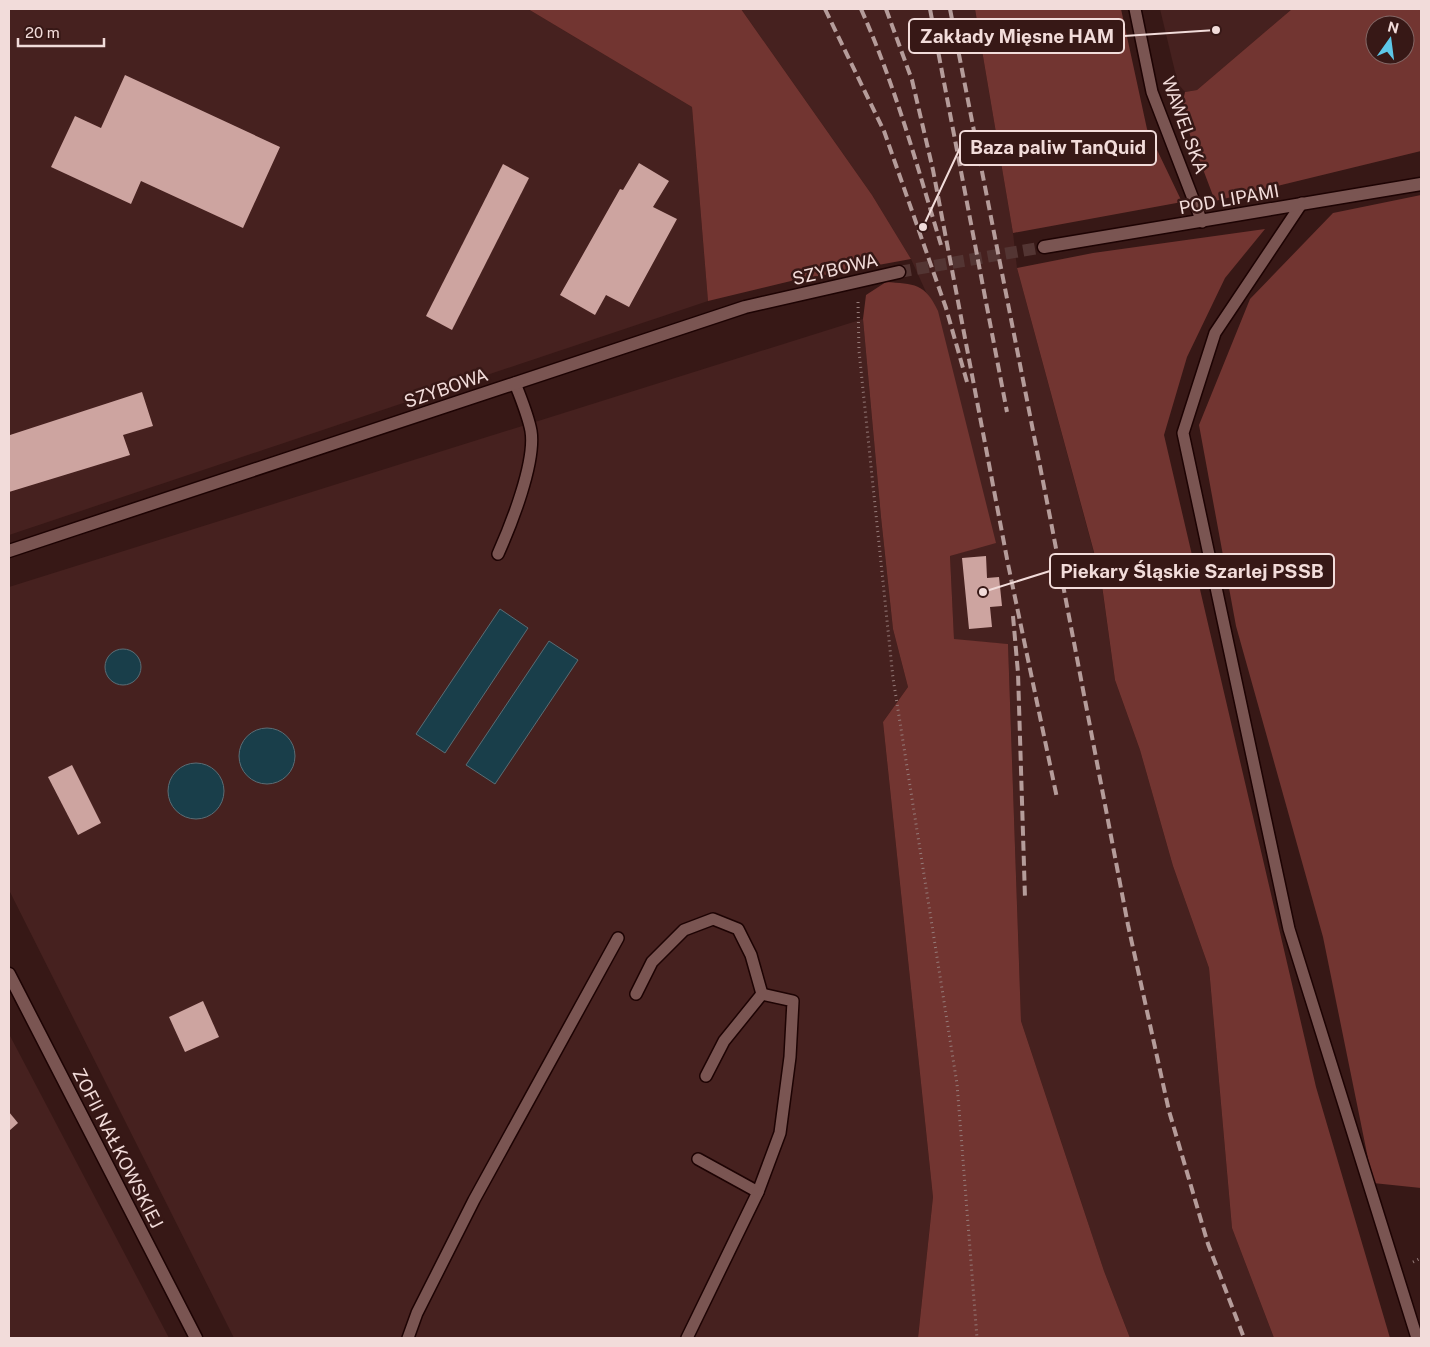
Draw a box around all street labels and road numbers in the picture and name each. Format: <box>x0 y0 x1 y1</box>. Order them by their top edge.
street label: WAWELSKA <box>1158 73 1212 177</box>
street label: POD LIPAMI <box>1177 180 1281 218</box>
street label: SZYBOWA <box>790 249 880 289</box>
street label: SZYBOWA <box>401 364 491 412</box>
street label: ZOFII NAŁKOWSKIEJ <box>69 1064 167 1232</box>

